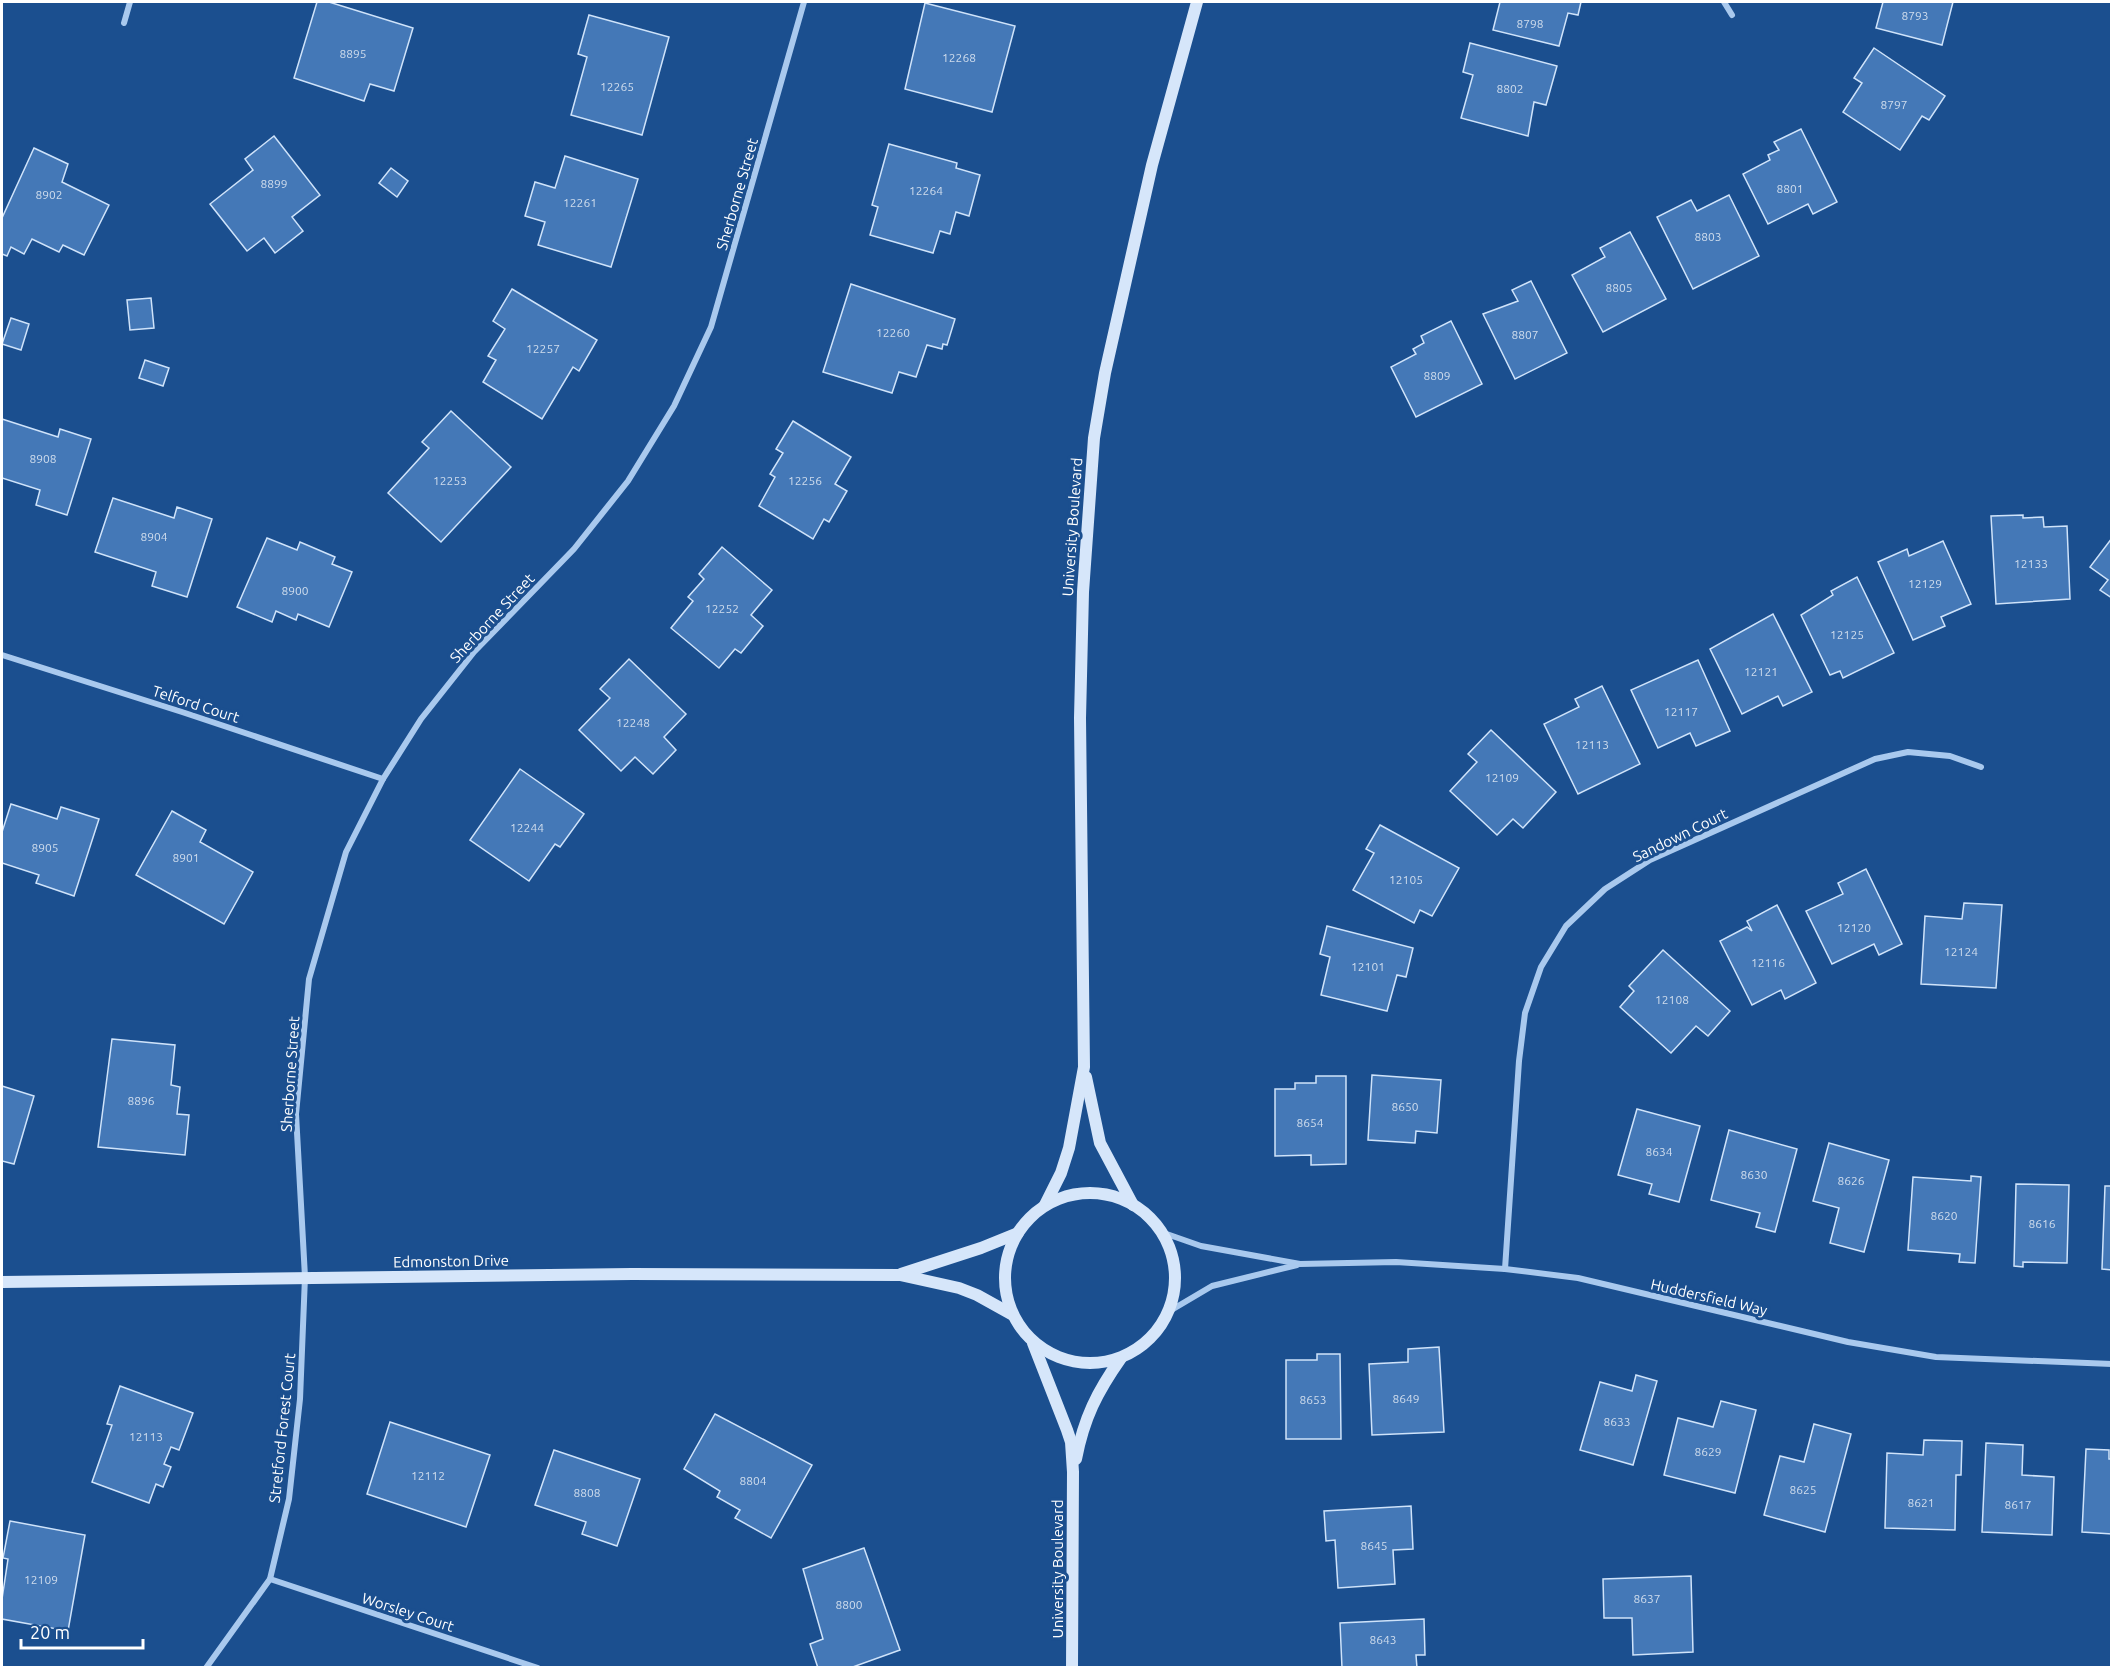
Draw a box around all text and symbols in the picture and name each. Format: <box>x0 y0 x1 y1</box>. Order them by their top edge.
house number: 8793 <box>1901 9 1929 22</box>
house number: 8798 <box>1516 17 1544 30</box>
house number: 8895 <box>339 47 367 60</box>
house number: 12268 <box>942 51 976 64</box>
house number: 12265 <box>600 80 634 93</box>
house number: 8802 <box>1496 82 1524 95</box>
house number: 8797 <box>1880 98 1908 111</box>
street label: Sherborne Street <box>713 136 761 252</box>
house number: 8899 <box>260 177 288 190</box>
house number: 8801 <box>1776 182 1804 195</box>
house number: 12264 <box>909 184 943 197</box>
house number: 8902 <box>35 188 63 201</box>
house number: 12261 <box>563 196 597 209</box>
house number: 8803 <box>1694 230 1722 243</box>
house number: 8805 <box>1605 281 1633 294</box>
house number: 12260 <box>876 326 910 339</box>
house number: 8807 <box>1511 328 1539 341</box>
house number: 12257 <box>526 342 560 355</box>
house number: 8809 <box>1423 369 1451 382</box>
house number: 8908 <box>29 452 57 465</box>
street label: University Boulevard <box>1059 457 1085 597</box>
house number: 12253 <box>433 474 467 487</box>
house number: 12256 <box>788 474 822 487</box>
house number: 8904 <box>140 530 168 543</box>
house number: 12133 <box>2014 557 2048 570</box>
street label: Sherborne Street <box>446 570 538 666</box>
house number: 12129 <box>1908 577 1942 590</box>
house number: 8900 <box>281 584 309 597</box>
house number: 12252 <box>705 602 739 615</box>
house number: 12125 <box>1830 628 1864 641</box>
house number: 12121 <box>1744 665 1778 678</box>
street label: Telford Court <box>150 682 242 726</box>
house number: 12117 <box>1664 705 1698 718</box>
house number: 12248 <box>616 716 650 729</box>
house number: 12113 <box>1575 738 1609 751</box>
house number: 12109 <box>1485 771 1519 784</box>
street label: Sandown Court <box>1630 805 1730 865</box>
house number: 12244 <box>510 821 544 834</box>
house number: 8905 <box>31 841 59 854</box>
house number: 8901 <box>172 851 200 864</box>
house number: 12105 <box>1389 873 1423 886</box>
house number: 12120 <box>1837 921 1871 934</box>
house number: 12124 <box>1944 945 1978 958</box>
house number: 12116 <box>1751 956 1785 969</box>
house number: 12101 <box>1351 960 1385 973</box>
house number: 12108 <box>1655 993 1689 1006</box>
street label: Sherborne Street <box>277 1016 303 1132</box>
house number: 8896 <box>127 1094 155 1107</box>
house number: 8650 <box>1391 1100 1419 1113</box>
house number: 8654 <box>1296 1116 1324 1129</box>
house number: 8634 <box>1645 1145 1673 1158</box>
house number: 8630 <box>1740 1168 1768 1181</box>
house number: 8626 <box>1837 1174 1865 1187</box>
house number: 8620 <box>1930 1209 1958 1222</box>
house number: 8616 <box>2028 1217 2056 1230</box>
street label: Edmonston Drive <box>393 1251 509 1271</box>
street label: Huddersfield Way <box>1649 1275 1769 1319</box>
street label: Stretford Forest Court <box>266 1352 298 1504</box>
house number: 8649 <box>1392 1392 1420 1405</box>
house number: 8653 <box>1299 1393 1327 1406</box>
house number: 8633 <box>1603 1415 1631 1428</box>
house number: 12113 <box>129 1430 163 1443</box>
house number: 8629 <box>1694 1445 1722 1458</box>
house number: 12112 <box>411 1469 445 1482</box>
house number: 8804 <box>739 1474 767 1487</box>
house number: 8625 <box>1789 1483 1817 1496</box>
house number: 8808 <box>573 1486 601 1499</box>
house number: 8621 <box>1907 1496 1935 1509</box>
house number: 8617 <box>2004 1498 2032 1511</box>
street label: University Boulevard <box>1049 1500 1066 1638</box>
house number: 8645 <box>1360 1539 1388 1552</box>
house number: 12109 <box>24 1573 58 1586</box>
street label: Worsley Court <box>360 1589 456 1635</box>
house number: 8637 <box>1633 1592 1661 1605</box>
house number: 8800 <box>835 1598 863 1611</box>
scale bar <box>21 1612 142 1650</box>
text: 20 m <box>30 1622 70 1642</box>
house number: 8643 <box>1369 1633 1397 1646</box>

